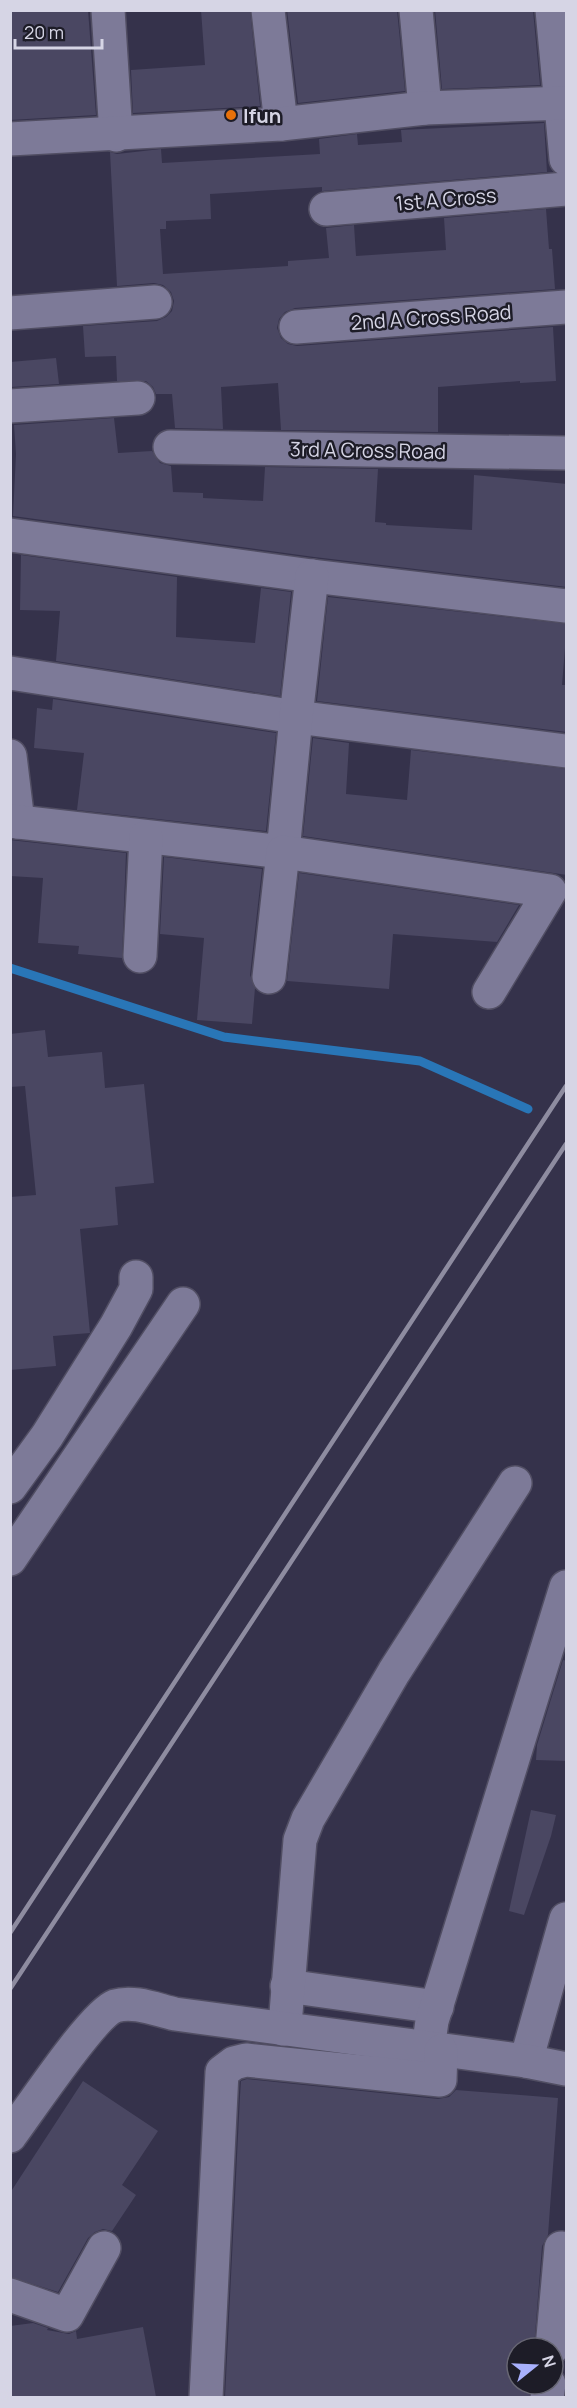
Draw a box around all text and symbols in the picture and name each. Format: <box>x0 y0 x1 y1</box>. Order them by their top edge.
scale bar <box>15 12 102 50</box>
text: 20 m <box>24 20 64 44</box>
place label: Ifun <box>243 102 281 129</box>
marker: Ifun <box>224 108 238 122</box>
street label: 1st A Cross <box>394 181 498 217</box>
street label: 2nd A Cross Road <box>350 298 512 336</box>
street label: 3rd A Cross Road <box>290 435 446 465</box>
north arrow <box>505 2336 565 2396</box>
text: N <box>537 2352 562 2370</box>

